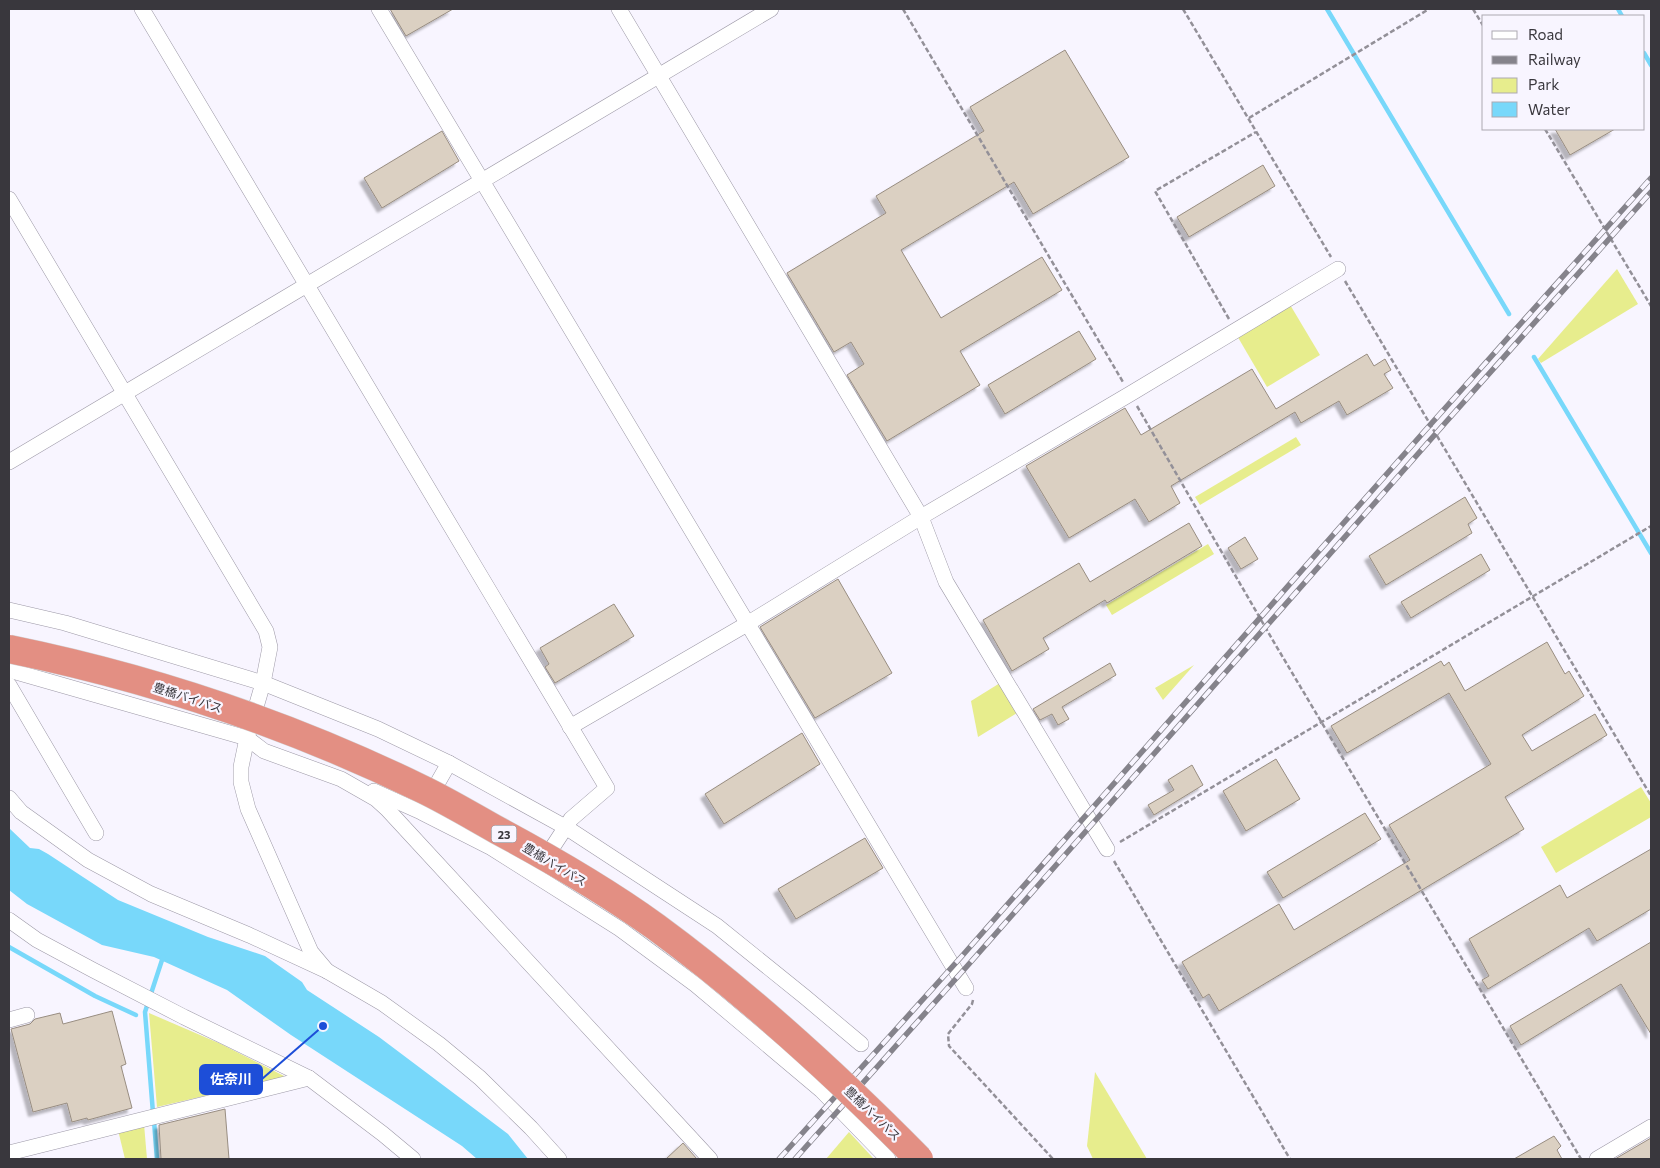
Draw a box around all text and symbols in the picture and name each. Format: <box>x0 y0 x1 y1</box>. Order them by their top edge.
legend <box>1482 15 1645 130</box>
text: Road <box>1528 25 1563 43</box>
text: Railway <box>1528 50 1581 68</box>
text: Park <box>1528 75 1559 93</box>
text: Water <box>1528 100 1570 118</box>
street label: 豊橋バイパス <box>152 679 224 715</box>
road number: 23 <box>492 826 516 842</box>
street label: 豊橋バイパス <box>521 840 589 888</box>
callout: 佐奈川 <box>200 1065 262 1094</box>
text: 佐奈川 <box>210 1070 252 1087</box>
street label: 豊橋バイパス <box>842 1083 904 1143</box>

